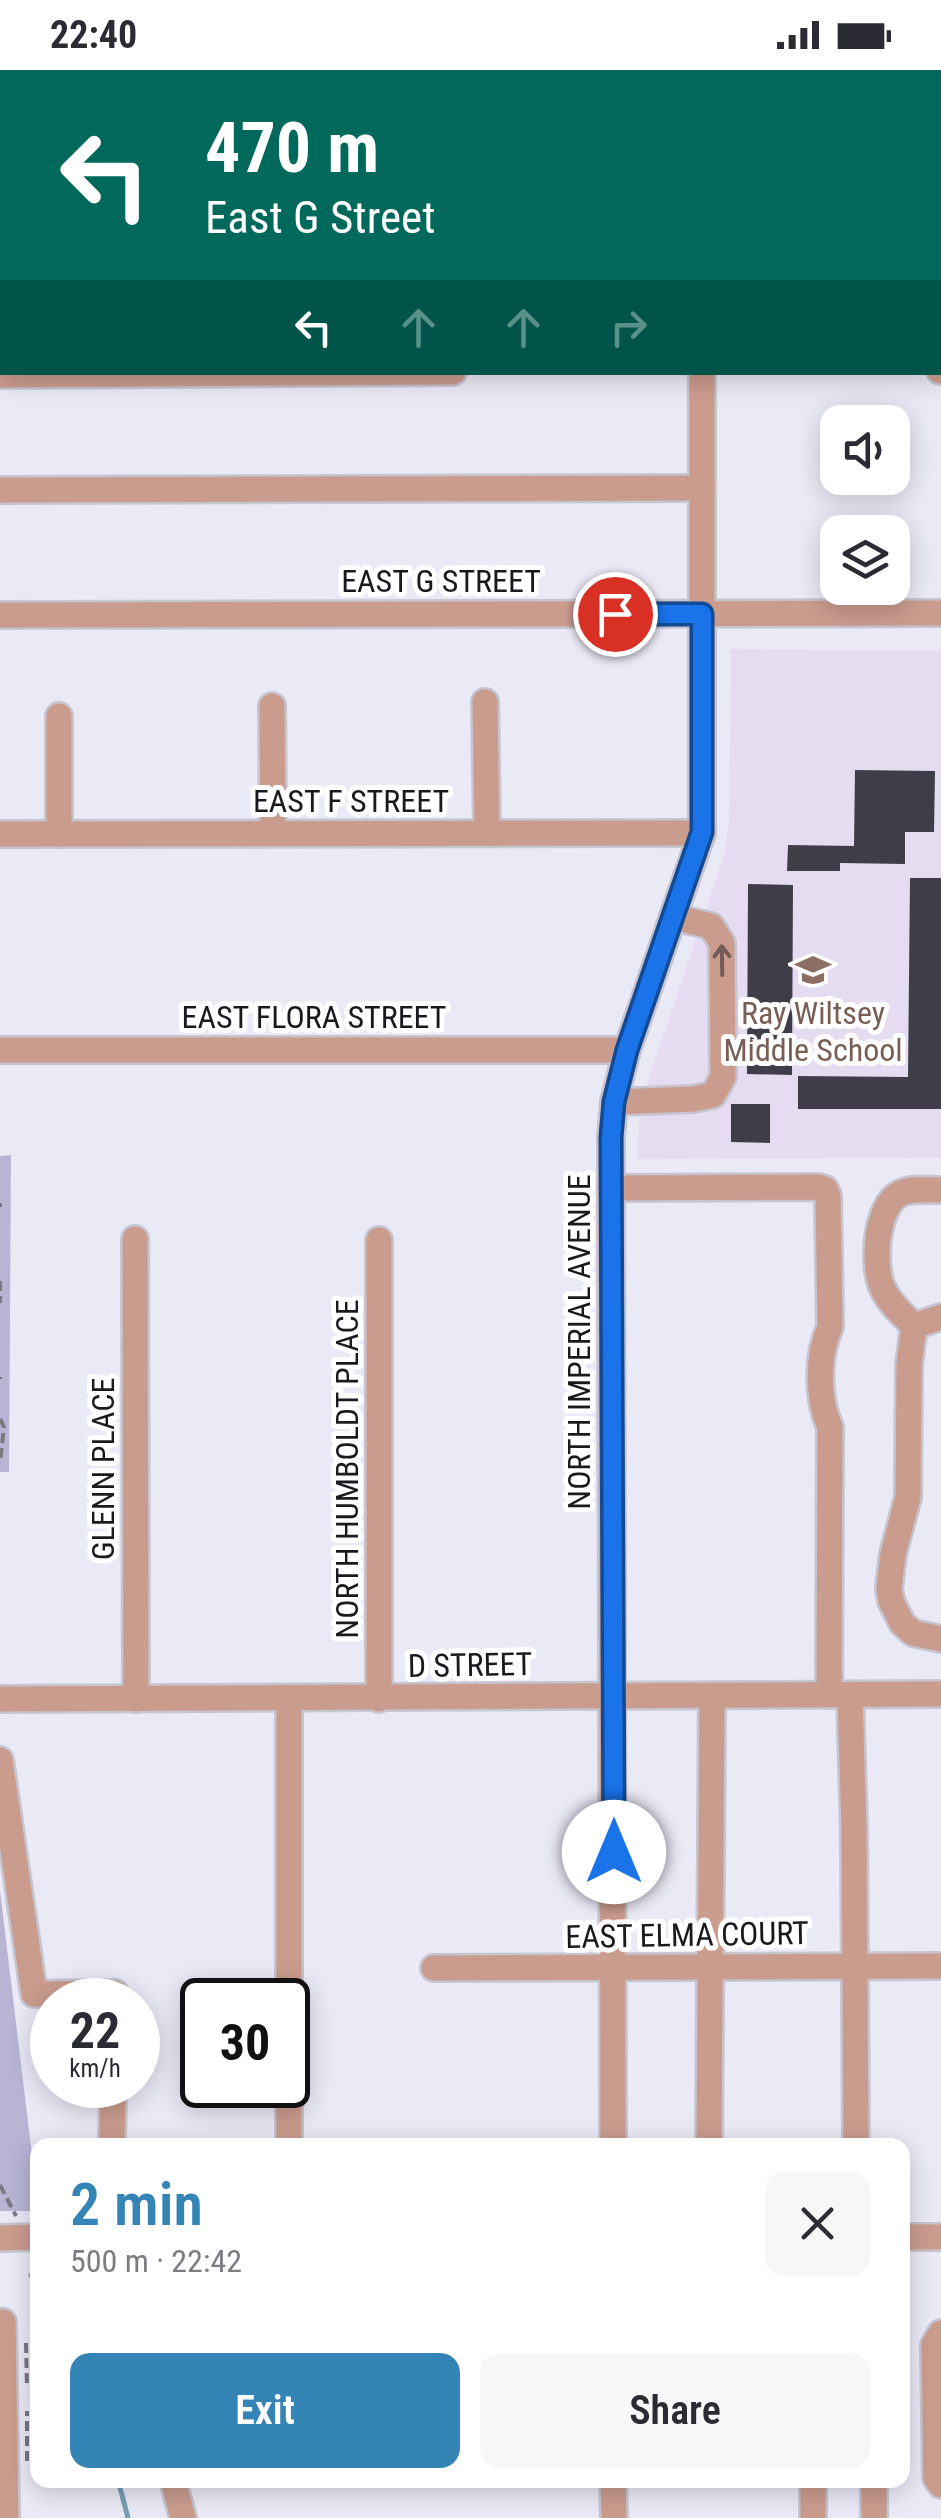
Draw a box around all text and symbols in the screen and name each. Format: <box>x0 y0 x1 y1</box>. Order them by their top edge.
text: 22:40 <box>50 13 137 57</box>
text: 470 m <box>205 107 379 189</box>
icon: left <box>40 110 170 240</box>
text: East G Street <box>205 191 435 244</box>
icon: left <box>286 300 341 355</box>
icon: ahead <box>391 300 446 355</box>
icon: ahead <box>496 300 551 355</box>
icon: right <box>601 300 656 355</box>
map controls <box>820 405 910 605</box>
button: sound <box>820 405 910 495</box>
button: layers <box>820 515 910 605</box>
street label: EAST G STREET <box>341 562 541 600</box>
pin <box>573 572 658 657</box>
icon: arrive <box>588 587 643 642</box>
street label: EAST F STREET <box>253 782 449 820</box>
one-way arrow <box>712 944 732 976</box>
school or university icon: Ray Wiltsey Middle School <box>794 951 832 989</box>
place label: Ray Wiltsey Middle School <box>723 994 903 1069</box>
street label: EAST FLORA STREET <box>182 998 446 1036</box>
street label: NORTH IMPERIAL AVENUE <box>560 1174 598 1510</box>
street label: NORTH HUMBOLDT PLACE <box>328 1299 366 1639</box>
street label: GLENN PLACE <box>84 1378 122 1560</box>
street label: D STREET <box>407 1645 533 1685</box>
position arrow <box>562 1800 666 1904</box>
street label: EAST ELMA COURT <box>565 1914 809 1956</box>
speed limit sign: 30 <box>180 1978 310 2108</box>
text: 22 <box>70 2002 120 2060</box>
text: km/h <box>69 2054 121 2083</box>
text: 2 min <box>70 2169 203 2240</box>
button: close <box>765 2171 870 2276</box>
text: 500 m · 22:42 <box>70 2242 242 2280</box>
button: Exit <box>70 2353 460 2468</box>
button: Share <box>480 2353 870 2468</box>

